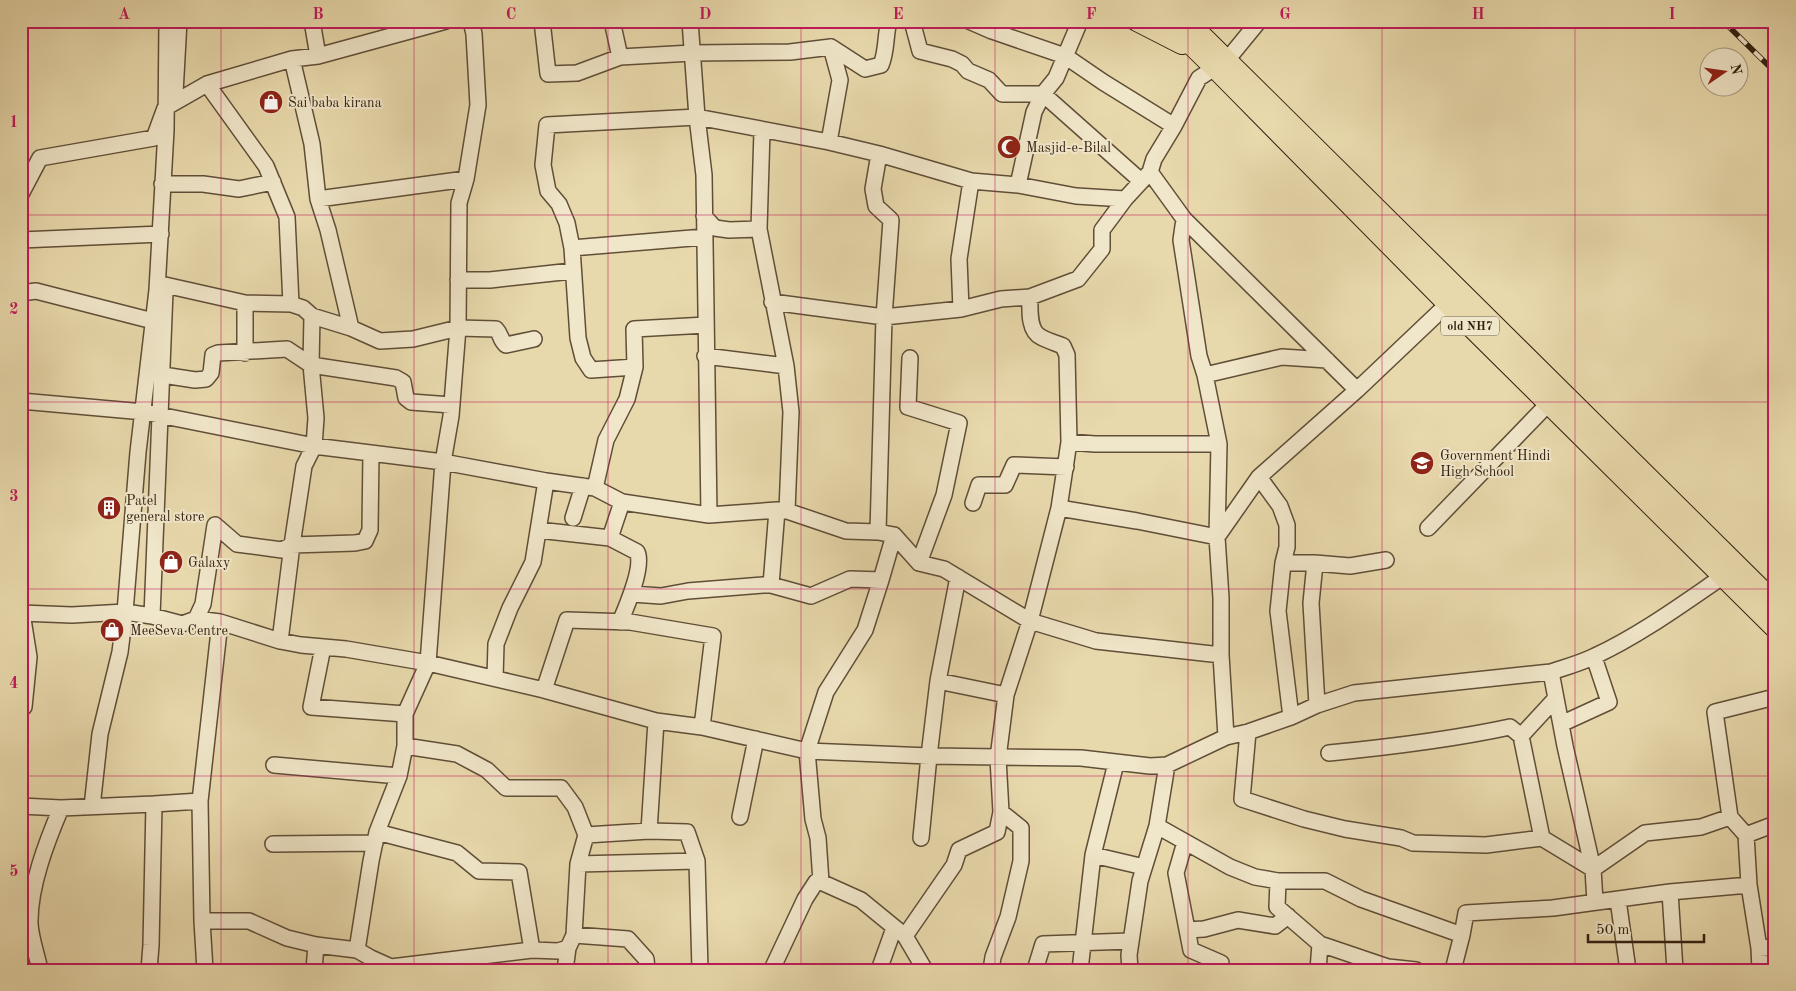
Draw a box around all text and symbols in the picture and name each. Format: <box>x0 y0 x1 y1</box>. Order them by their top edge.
text: A <box>118 7 130 23</box>
text: B <box>312 7 324 23</box>
text: C <box>506 7 516 23</box>
text: D <box>699 7 711 23</box>
text: E <box>892 7 904 23</box>
text: F <box>1086 7 1097 23</box>
text: G <box>1279 7 1291 23</box>
text: H <box>1471 7 1485 23</box>
text: I <box>1668 7 1676 23</box>
north arrow <box>1698 48 1748 98</box>
text: N <box>1728 63 1744 76</box>
shop icon: Sai baba kirana <box>258 89 284 115</box>
place label: Sai baba kirana <box>288 96 382 110</box>
text: 1 <box>9 115 19 131</box>
mosque icon: Masjid-e-Bilal <box>996 134 1022 160</box>
place label: Masjid-e-Bilal <box>1026 141 1111 155</box>
text: 2 <box>9 302 19 318</box>
road number: old NH7 <box>1441 316 1499 336</box>
place label: Government Hindi High School <box>1440 449 1551 479</box>
school or university icon: Government Hindi High School <box>1409 450 1435 476</box>
text: 3 <box>9 489 19 505</box>
place label: Patel general store <box>126 494 204 524</box>
building icon: Patel general store <box>96 495 122 521</box>
shop icon: Galaxy <box>158 549 184 575</box>
place label: Galaxy <box>188 556 231 570</box>
shop icon: MeeSeva Centre <box>99 617 125 643</box>
place label: MeeSeva Centre <box>130 624 228 638</box>
text: 4 <box>9 676 19 692</box>
text: 5 <box>9 864 19 880</box>
scale bar <box>1588 911 1705 943</box>
text: 50 m <box>1596 923 1630 938</box>

